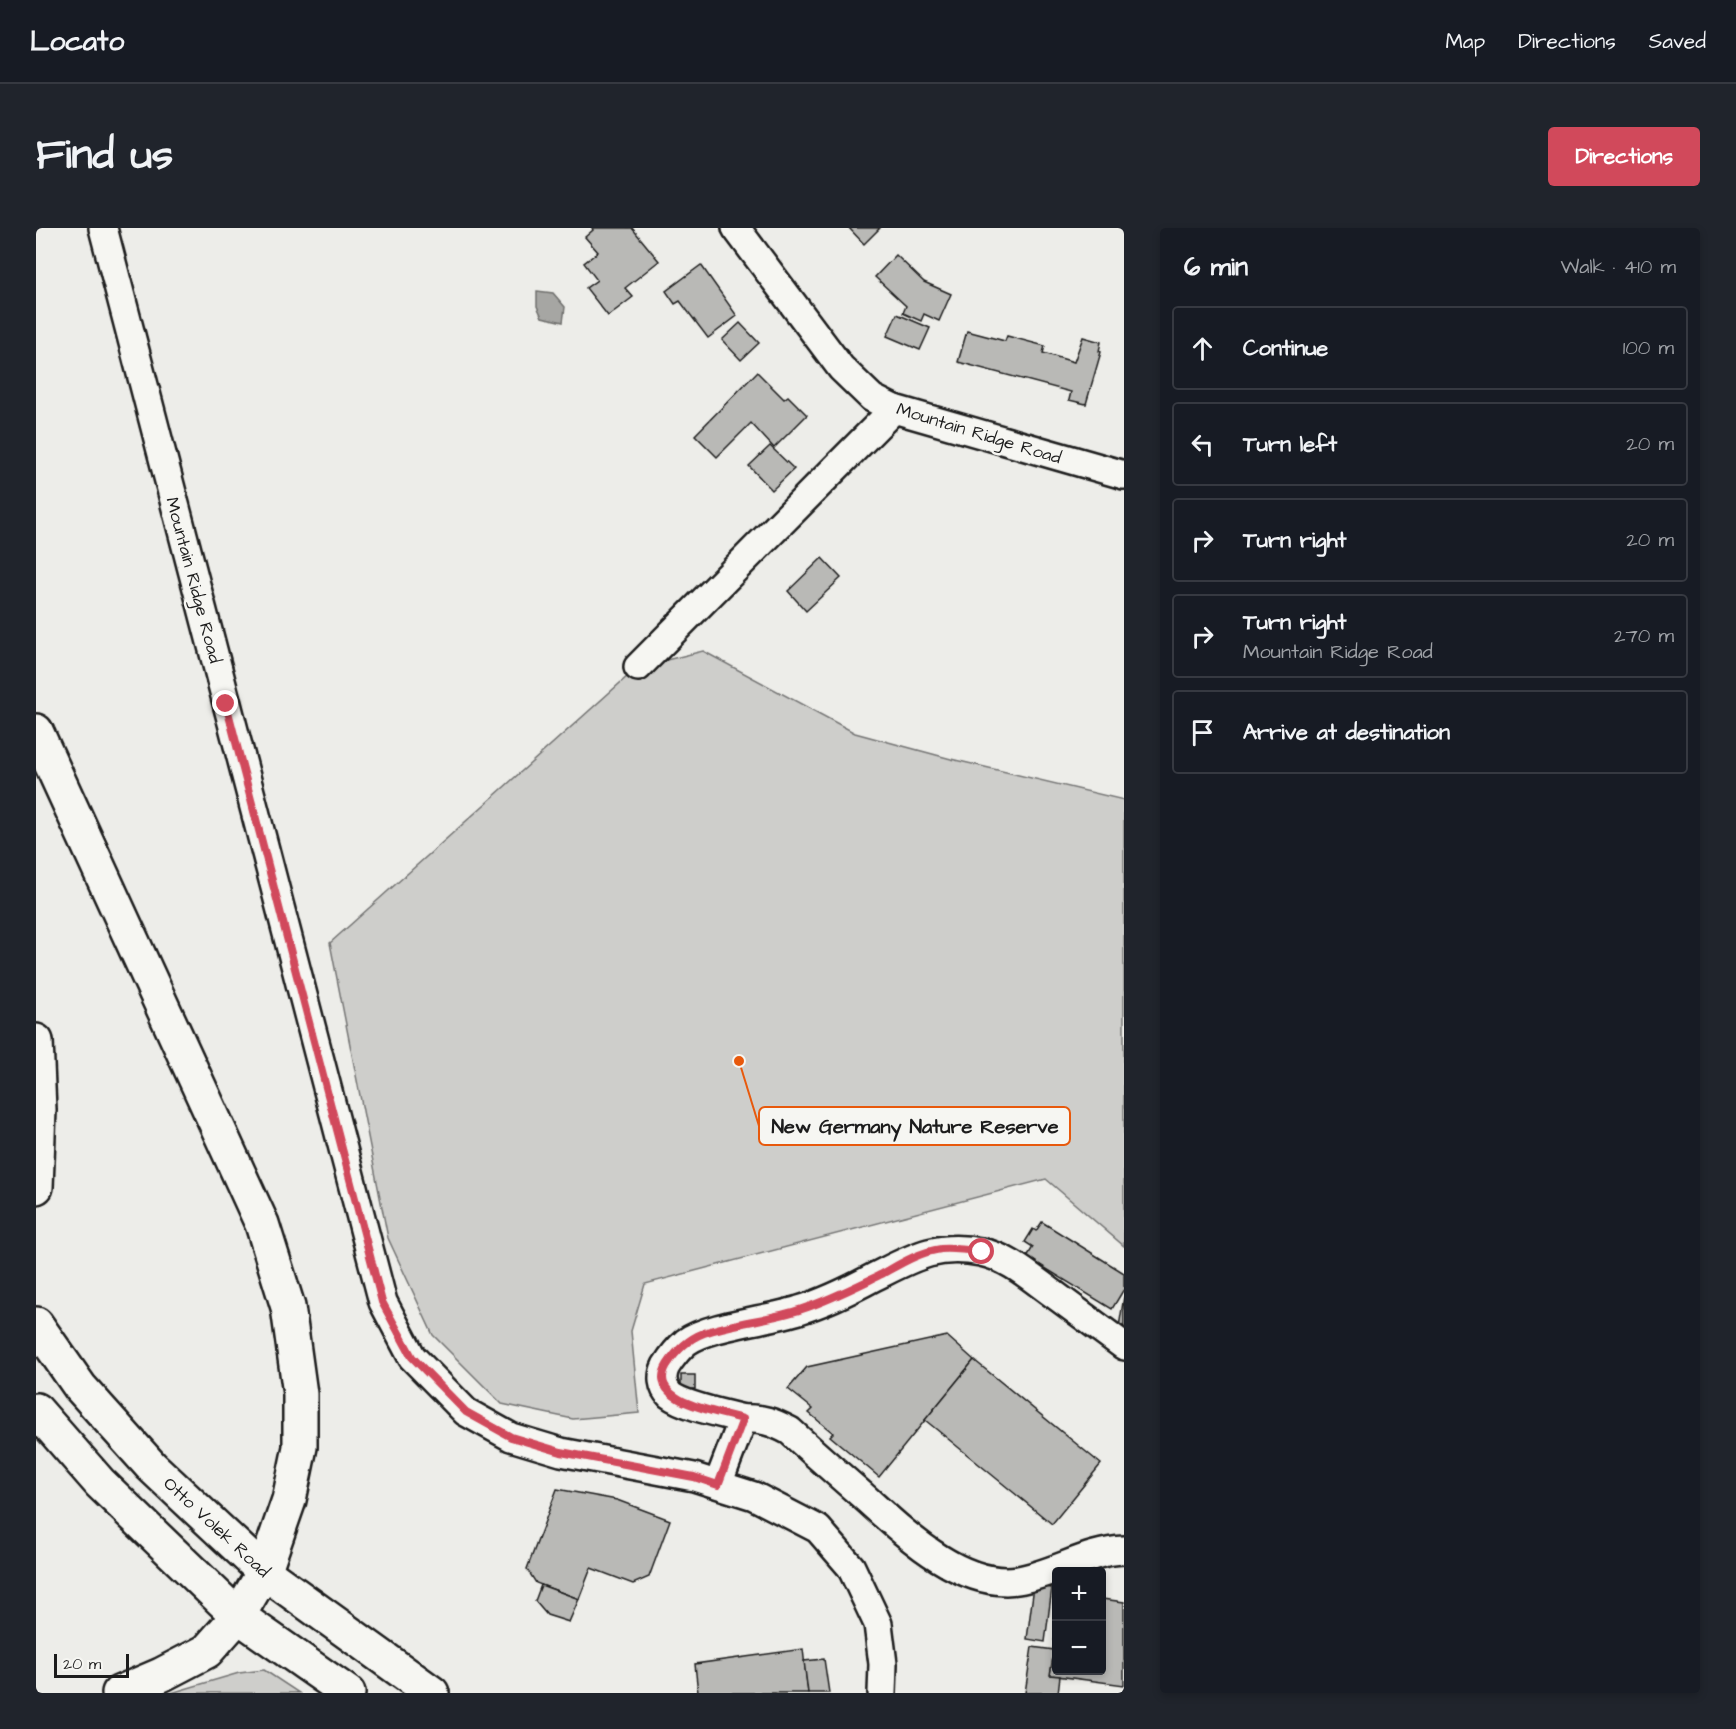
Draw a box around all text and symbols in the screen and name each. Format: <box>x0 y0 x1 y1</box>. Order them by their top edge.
text: Locato <box>30 22 124 61</box>
text: Map <box>1445 27 1485 56</box>
text: Directions <box>1518 27 1616 56</box>
text: Saved <box>1649 27 1706 56</box>
text: Find us <box>36 127 173 185</box>
button: Directions <box>1548 127 1700 186</box>
text: 6 min <box>1184 249 1248 285</box>
text: Walk · 410 m <box>1560 253 1676 281</box>
icon: ahead <box>1186 332 1219 365</box>
text: Continue <box>1243 333 1328 364</box>
text: 100 m <box>1623 334 1674 362</box>
street label: Mountain Ridge Road <box>893 397 1064 471</box>
icon: left <box>1186 428 1219 461</box>
text: Turn left <box>1243 429 1337 460</box>
text: 20 m <box>1626 430 1674 458</box>
street label: Mountain Ridge Road <box>158 494 228 666</box>
icon: right <box>1186 524 1219 557</box>
text: Turn right <box>1243 525 1346 556</box>
text: 20 m <box>1626 526 1674 554</box>
text: Turn right <box>1243 607 1346 638</box>
icon: right <box>1186 620 1219 653</box>
text: 270 m <box>1614 622 1674 650</box>
text: Mountain Ridge Road <box>1243 638 1433 666</box>
route end <box>212 690 238 716</box>
icon: arrive <box>1186 716 1219 749</box>
text: Arrive at destination <box>1243 717 1450 748</box>
callout: New Germany Nature Reserve <box>759 1107 1070 1145</box>
text: New Germany Nature Reserve <box>772 1113 1059 1142</box>
route start <box>968 1238 994 1264</box>
street label: Otto Volek Road <box>158 1471 275 1583</box>
map controls <box>1052 1567 1106 1675</box>
button: + <box>1052 1567 1106 1621</box>
button: − <box>1052 1621 1106 1675</box>
scale bar <box>54 1651 129 1678</box>
text: 20 m <box>63 1653 101 1675</box>

